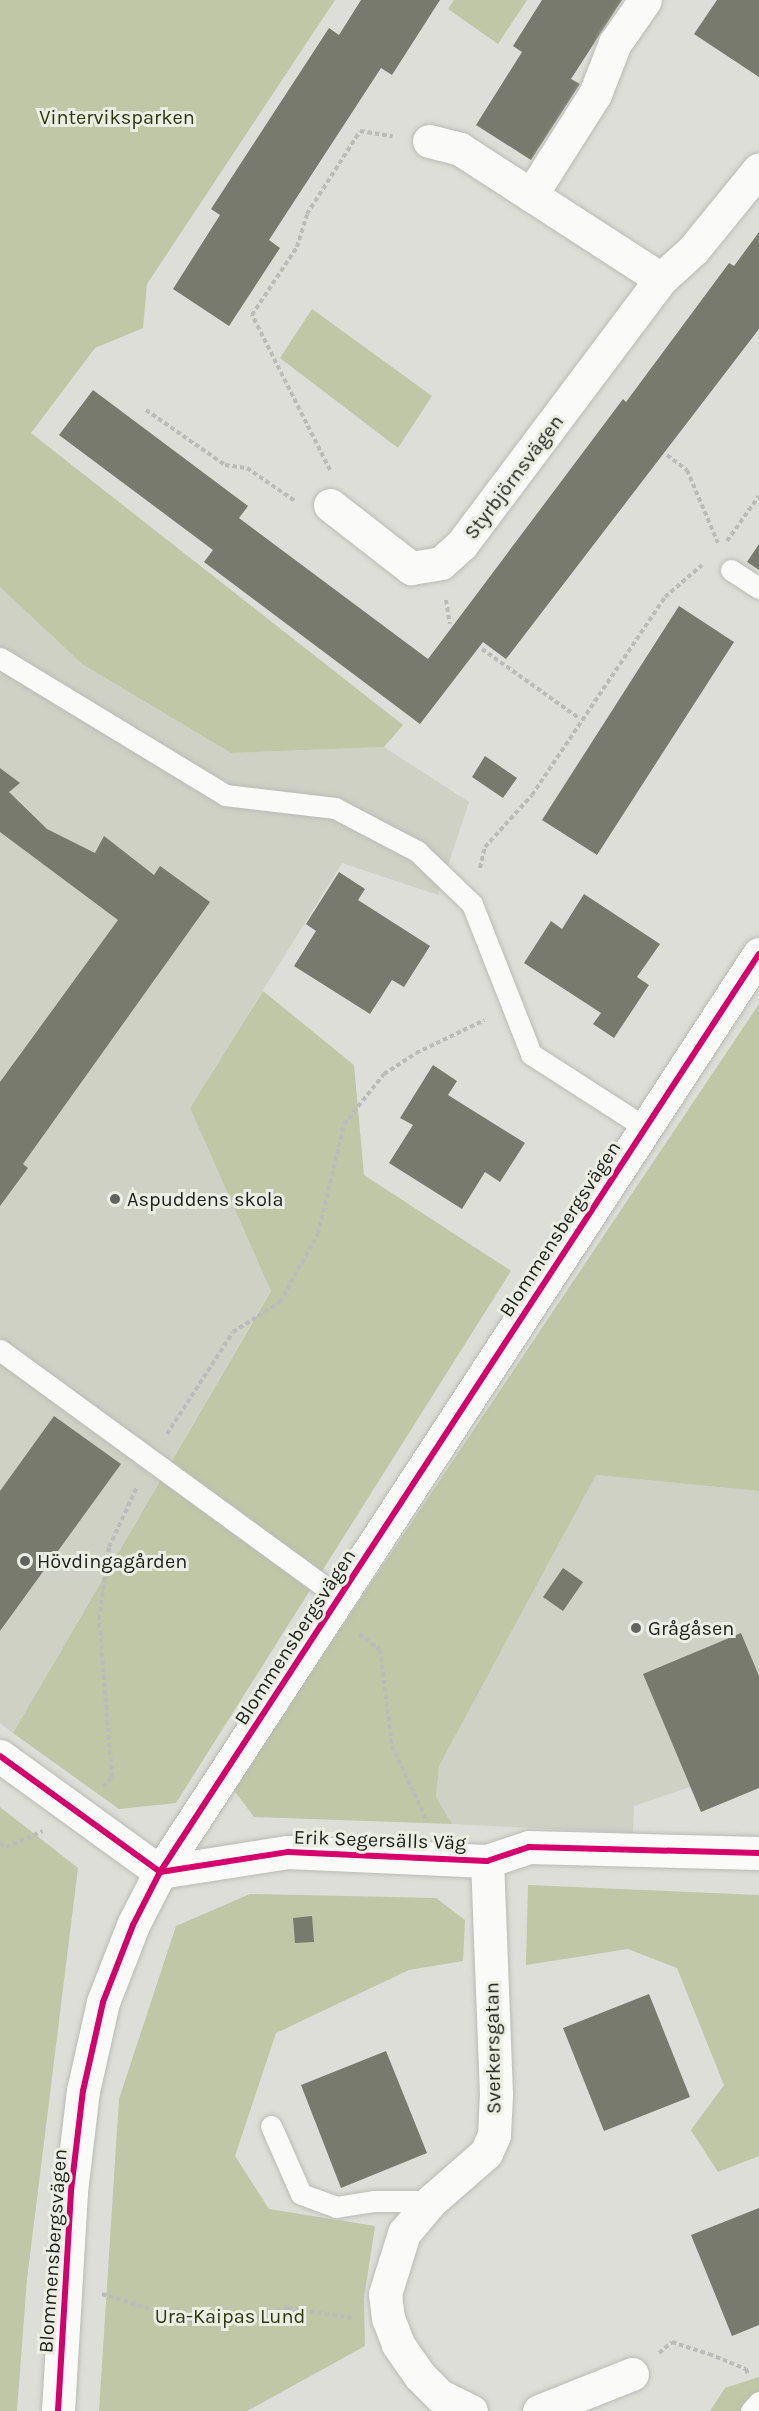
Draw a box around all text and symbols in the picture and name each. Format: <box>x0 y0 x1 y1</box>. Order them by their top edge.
park label: Vinterviksparken <box>39 105 195 129</box>
street label: Styrbjörnsvägen <box>459 410 569 544</box>
street label: Blommensbergsvägen <box>494 1137 626 1321</box>
place label: Aspuddens skola <box>127 1187 283 1211</box>
marker: Aspuddens skola <box>108 1192 122 1206</box>
street label: Blommensbergsvägen <box>229 1545 361 1729</box>
place label: Hövdingagården <box>37 1549 187 1573</box>
marker: Hövdingagården <box>18 1554 32 1568</box>
place label: Grågåsen <box>648 1616 734 1640</box>
marker: Grågåsen <box>629 1621 643 1635</box>
street label: Erik Segersälls Väg <box>293 1825 467 1855</box>
street label: Sverkersgatan <box>480 1982 506 2114</box>
street label: Blommensbergsvägen <box>34 2148 72 2354</box>
park label: Ura-Kaipas Lund <box>155 2304 305 2328</box>

